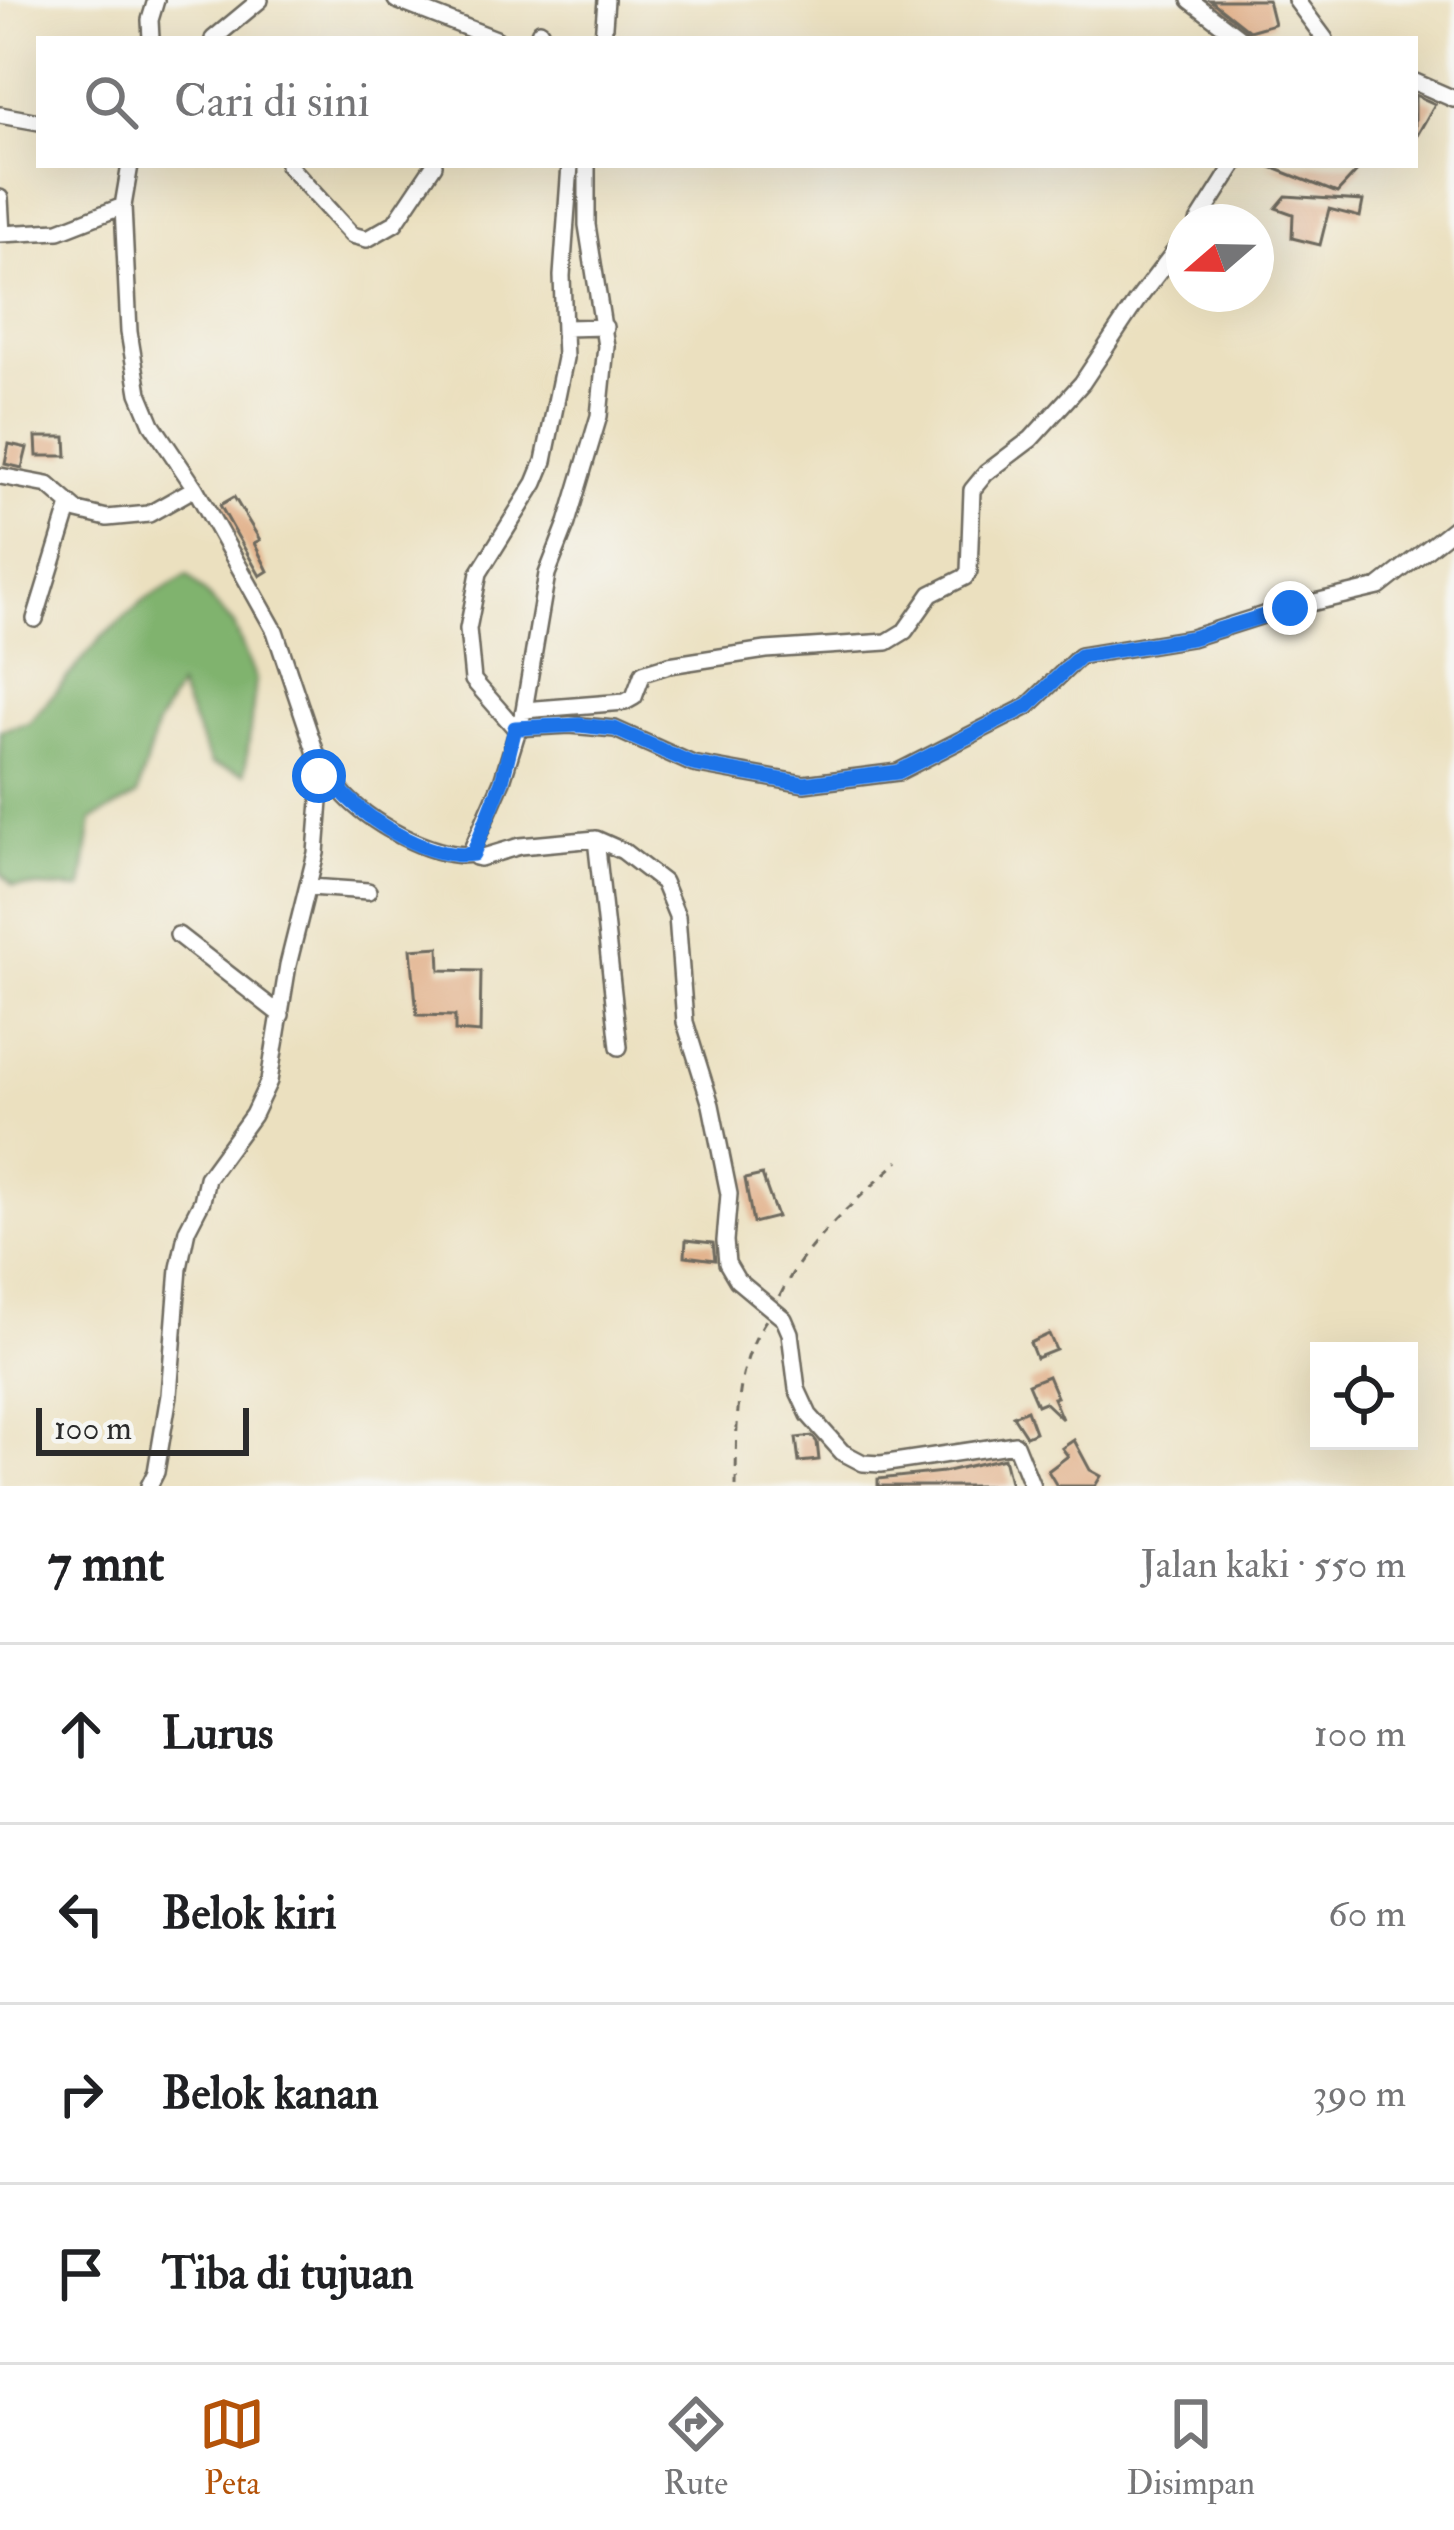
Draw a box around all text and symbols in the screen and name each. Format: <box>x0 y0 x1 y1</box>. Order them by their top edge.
search box <box>36 36 1418 168</box>
icon: search <box>78 69 144 135</box>
text: Cari di sini <box>174 74 370 130</box>
north arrow <box>1166 204 1274 312</box>
route end <box>1263 581 1317 635</box>
route start <box>292 749 346 803</box>
map controls <box>1310 1342 1418 1450</box>
button: locate <box>1310 1342 1418 1450</box>
scale bar <box>36 1402 249 1455</box>
text: 100 m <box>54 1408 132 1449</box>
text: 7 mnt <box>48 1532 164 1596</box>
text: Jalan kaki · 550 m <box>1141 1540 1406 1589</box>
icon: ahead <box>48 1701 114 1767</box>
text: Lurus <box>162 1706 273 1762</box>
text: 100 m <box>1314 1709 1406 1758</box>
icon: left <box>48 1881 114 1947</box>
text: Belok kiri <box>162 1886 336 1942</box>
text: 60 m <box>1328 1889 1406 1938</box>
icon: right <box>48 2061 114 2127</box>
text: Belok kanan <box>162 2066 379 2122</box>
text: 390 m <box>1313 2069 1406 2118</box>
icon: arrive <box>48 2241 114 2307</box>
text: Tiba di tujuan <box>162 2246 414 2302</box>
tab: Peta <box>199 2391 265 2504</box>
tab: Rute <box>663 2391 729 2504</box>
tab: Disimpan <box>1127 2391 1255 2504</box>

